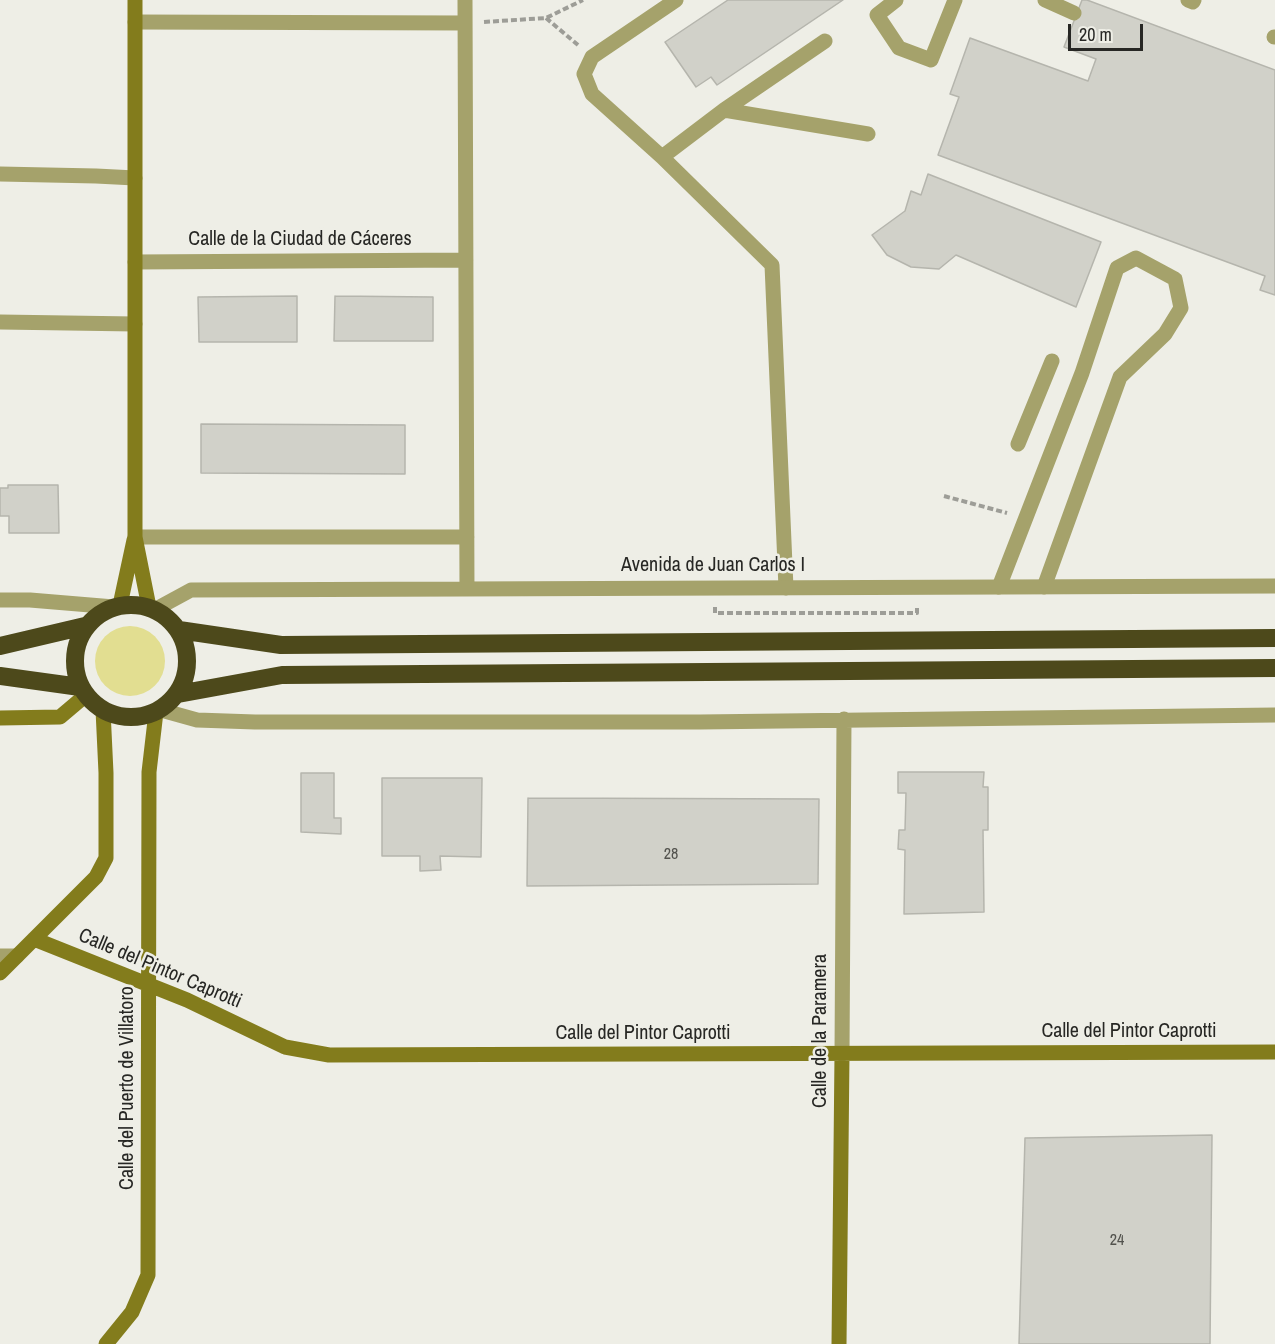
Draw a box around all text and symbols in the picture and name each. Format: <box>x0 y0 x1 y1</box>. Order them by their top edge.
scale bar <box>1071 12 1146 50</box>
text: 20 m <box>1079 22 1112 47</box>
street label: Calle de la Ciudad de Cáceres <box>188 228 412 252</box>
street label: Avenida de Juan Carlos I <box>621 554 805 578</box>
house number: 28 <box>664 845 678 865</box>
street label: Calle del Pintor Caprotti <box>75 924 245 1014</box>
street label: Calle de la Paramera <box>809 954 833 1108</box>
street label: Calle del Puerto de Villatoro <box>116 986 140 1190</box>
street label: Calle del Pintor Caprotti <box>1041 1020 1217 1044</box>
street label: Calle del Pintor Caprotti <box>555 1022 731 1046</box>
house number: 24 <box>1110 1231 1124 1251</box>

